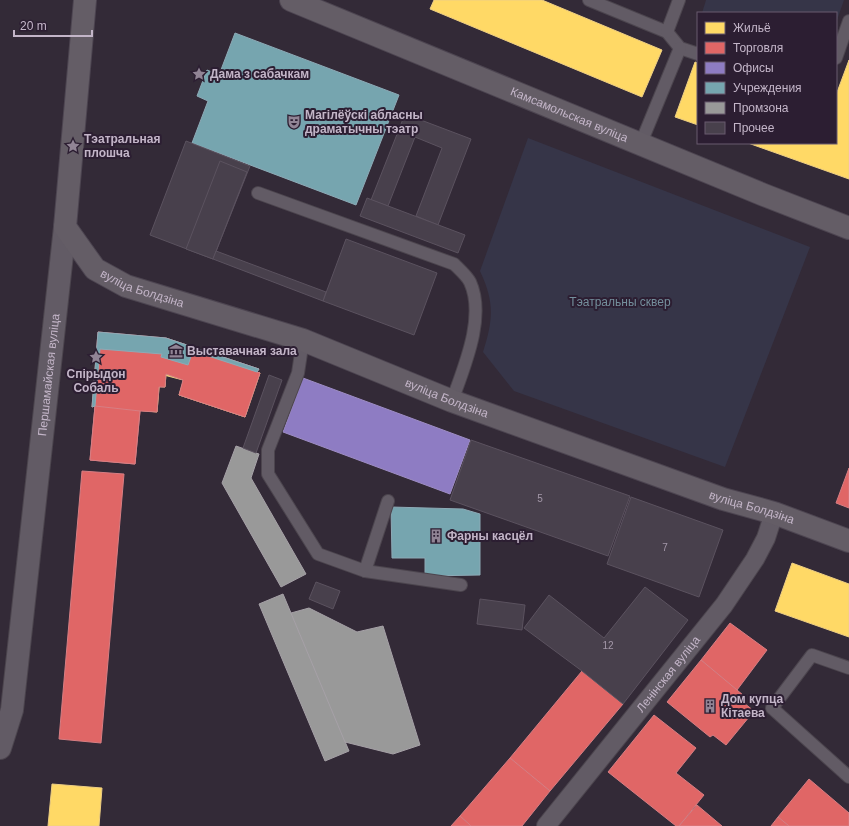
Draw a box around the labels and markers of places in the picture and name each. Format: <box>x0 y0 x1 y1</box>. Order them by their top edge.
place icon: Дама з сабачкам <box>191 66 207 82</box>
place label: Дама з сабачкам <box>210 67 309 81</box>
place label: Магілёўскі абласны драматычны тэатр <box>305 108 423 136</box>
theatre icon: Магілёўскі абласны драматычны тэатр <box>286 114 302 130</box>
place label: Тэатральная плошча <box>84 132 160 160</box>
place icon: Тэатральная плошча <box>65 138 81 154</box>
museum icon: Выставачная зала <box>168 343 184 359</box>
place label: Выставачная зала <box>187 344 297 358</box>
place icon: Спірыдон Собаль <box>88 349 104 365</box>
place label: Спірыдон Собаль <box>66 367 126 395</box>
building icon: Фарны касцёл <box>428 528 444 544</box>
place label: Фарны касцёл <box>447 529 533 543</box>
place label: Дом купца Кітаева <box>721 692 784 720</box>
building icon: Дом купца Кітаева <box>702 698 718 714</box>

